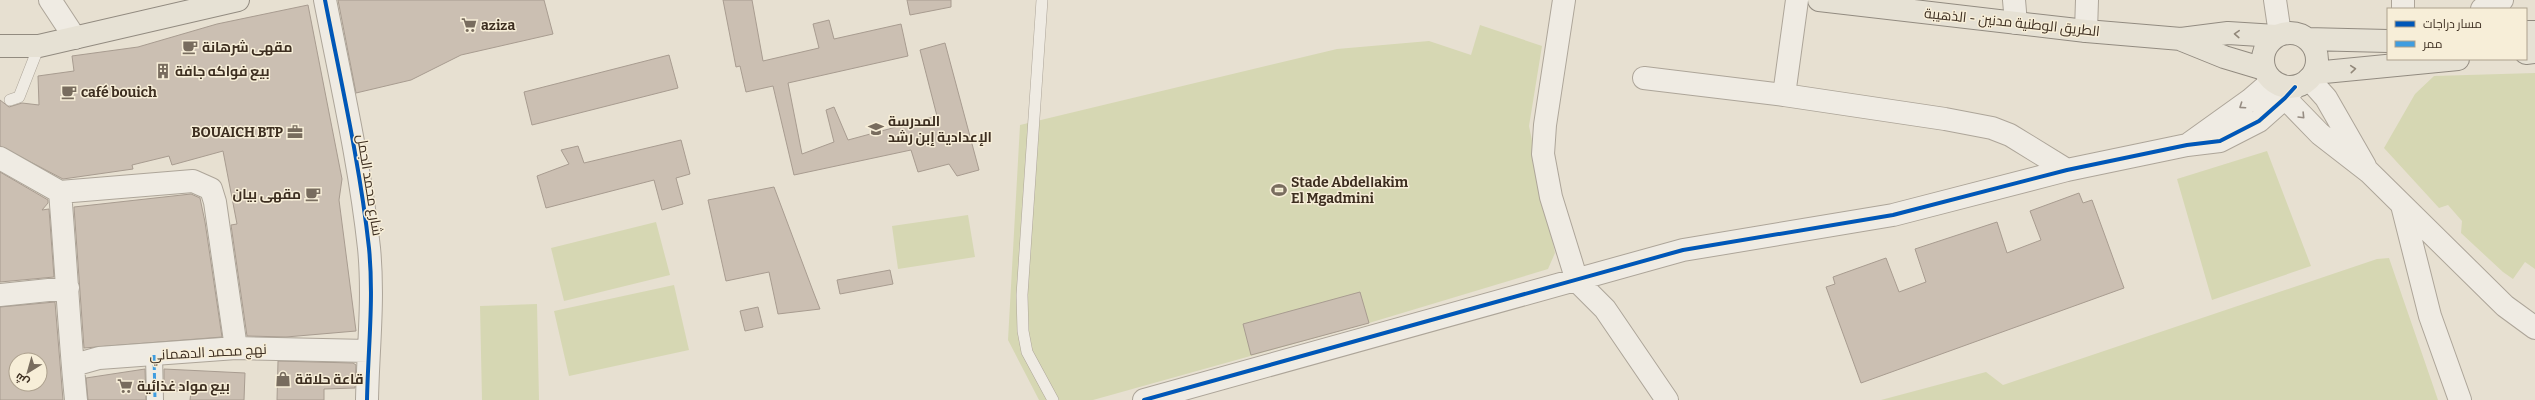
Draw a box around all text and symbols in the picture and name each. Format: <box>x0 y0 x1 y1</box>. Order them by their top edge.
street label: الطريق الوطنية مدنين - الذهيبة <box>1923 5 2101 40</box>
legend <box>2387 8 2527 60</box>
supermarket icon: aziza <box>460 16 478 34</box>
place label: aziza <box>481 17 515 34</box>
text: مسار دراجات <box>2423 17 2482 31</box>
one-way arrow <box>2234 29 2240 38</box>
text: ممر <box>2422 37 2442 51</box>
cafe icon: مقهى شرهانة <box>181 38 199 56</box>
place label: مقهى شرهانة <box>202 39 292 56</box>
building icon: بيع فواكه جافة <box>154 62 172 80</box>
place label: بيع فواكه جافة <box>175 63 270 81</box>
one-way arrow <box>2350 65 2356 74</box>
cafe icon: café bouich <box>60 83 78 101</box>
place label: café bouich <box>81 84 157 101</box>
one-way arrow <box>2239 101 2246 109</box>
one-way arrow <box>2298 111 2305 119</box>
place label: المدرسة الإعدادية إبن رشد <box>888 113 992 147</box>
school or university icon: المدرسة الإعدادية إبن رشد <box>867 120 885 138</box>
office icon: BOUAICH BTP <box>286 123 304 141</box>
place label: BOUAICH BTP <box>192 124 283 141</box>
street label: شارع محمد الجمل <box>353 133 386 237</box>
place label: Stade Abdelاakim El Mgadmini <box>1291 174 1409 207</box>
sports icon: Stade Abdelاakim El Mgadmini <box>1270 181 1288 199</box>
cafe icon: مقهى بيان <box>304 185 322 203</box>
place label: مقهى بيان <box>233 186 301 203</box>
street label: نهج محمد الدهماني <box>149 341 267 367</box>
north arrow <box>8 352 48 392</box>
text: ش <box>13 370 32 389</box>
shop icon: قاعة حلاقة <box>274 370 292 388</box>
place label: قاعة حلاقة <box>295 371 364 388</box>
supermarket icon: بيع مواد غذائية <box>116 377 134 395</box>
place label: بيع مواد غذائية <box>137 378 230 396</box>

